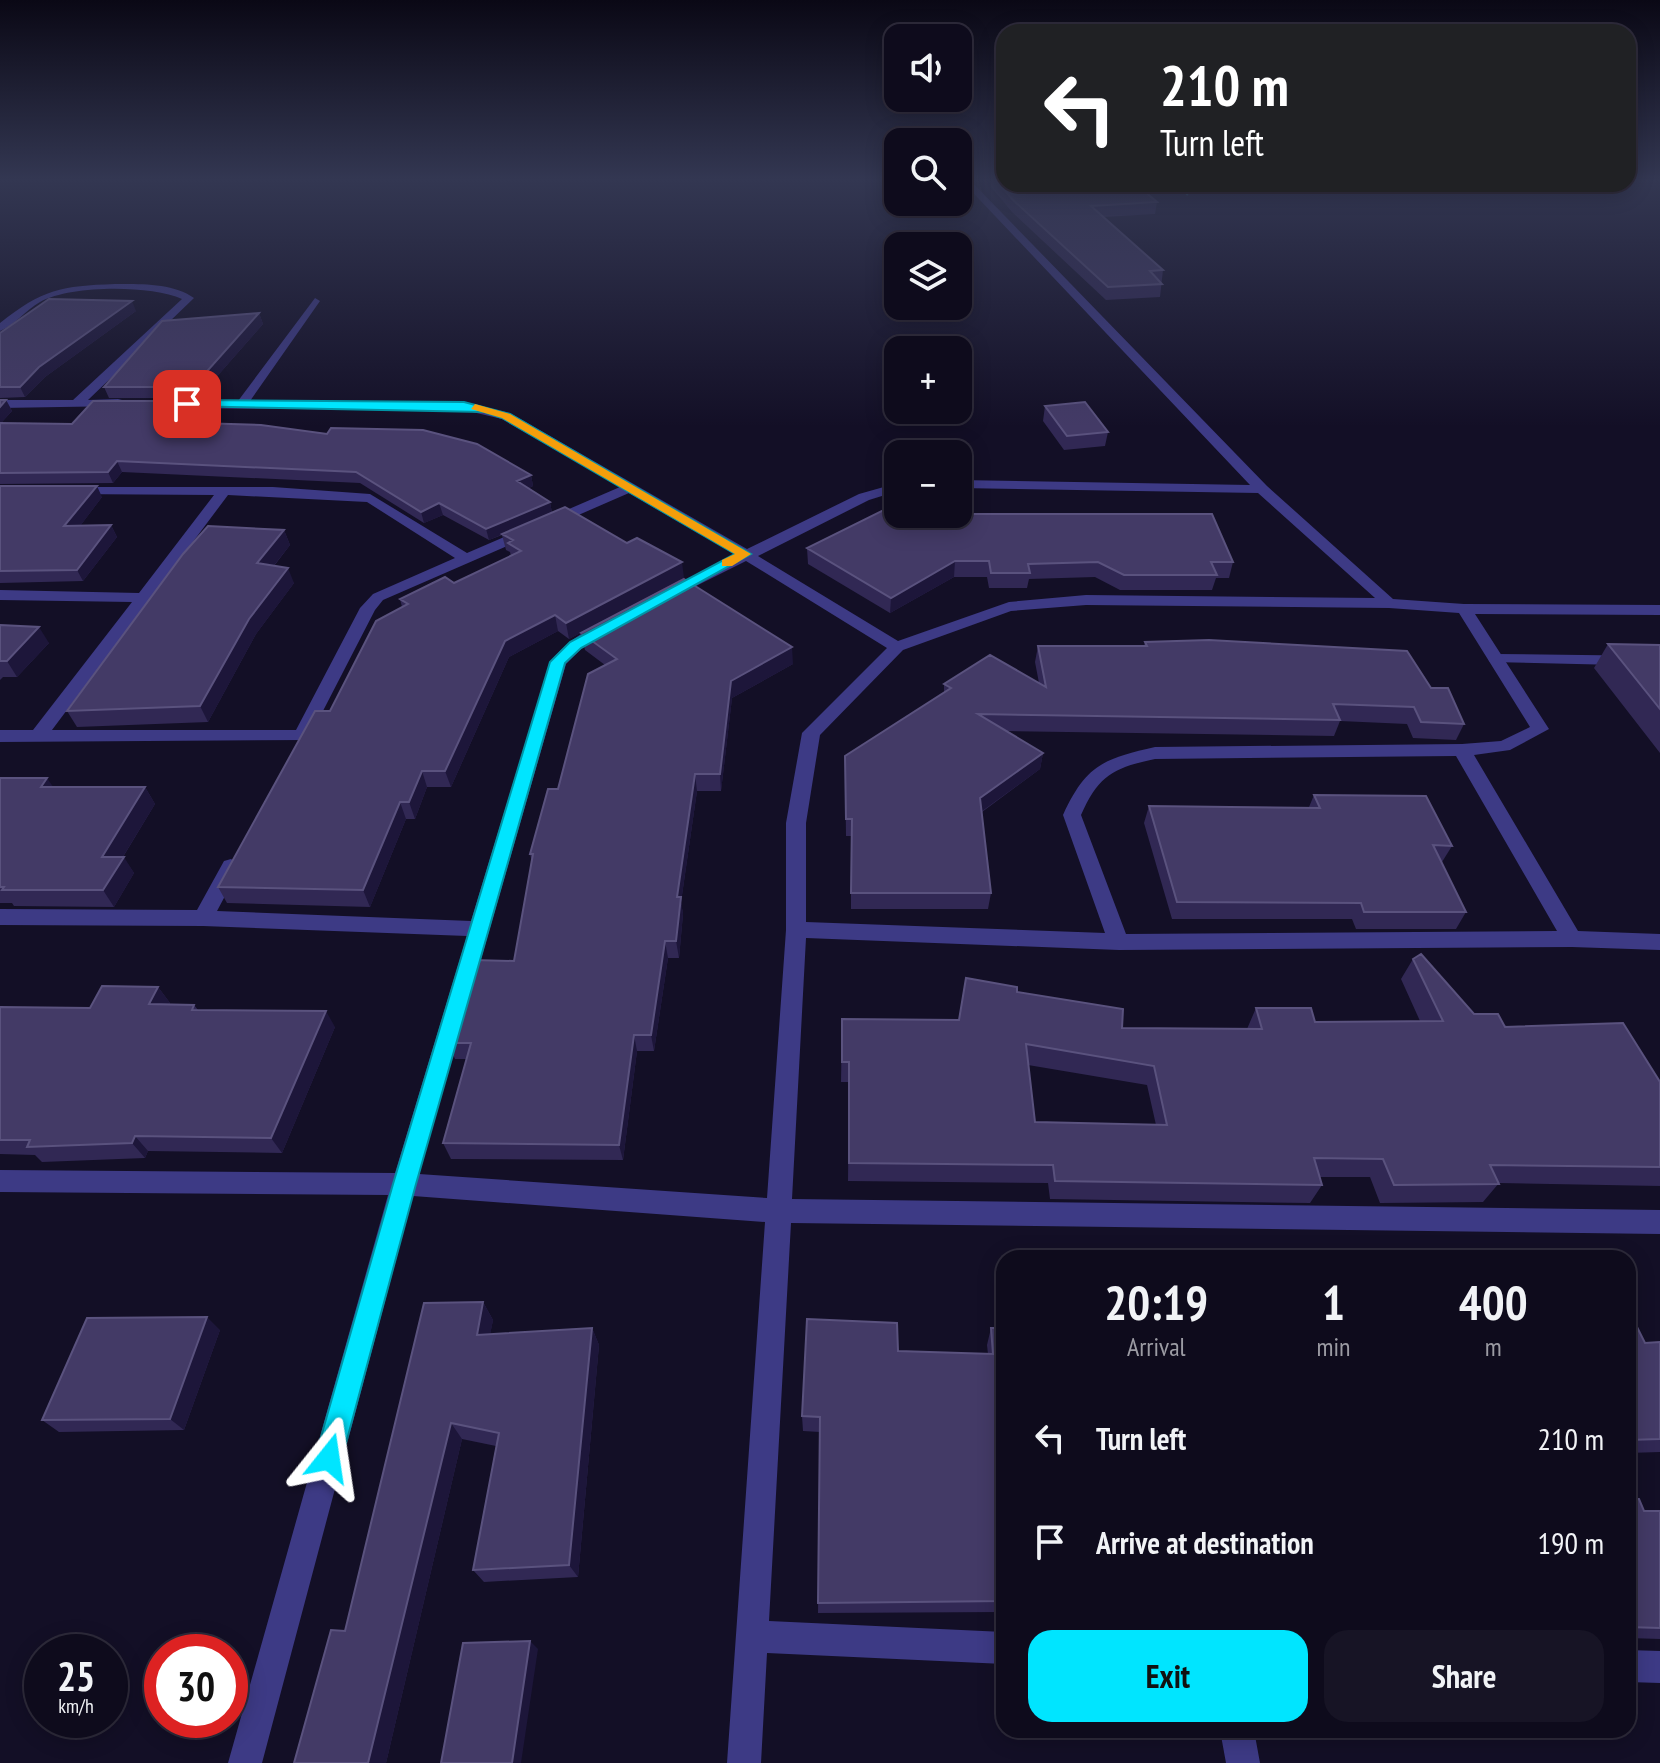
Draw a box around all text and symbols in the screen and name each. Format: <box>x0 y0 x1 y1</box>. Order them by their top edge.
map controls <box>884 24 972 528</box>
button: sound <box>884 24 972 112</box>
text: 210 m <box>1160 49 1289 121</box>
icon: left <box>1028 56 1132 160</box>
text: Turn left <box>1160 119 1264 166</box>
button: search <box>884 128 972 216</box>
button: layers <box>884 232 972 320</box>
button: + <box>884 336 972 424</box>
pin <box>153 370 221 438</box>
icon: arrive <box>165 382 209 426</box>
button: − <box>884 440 972 528</box>
text: 20:19 <box>1104 1271 1208 1333</box>
text: 1 <box>1322 1271 1345 1333</box>
text: 400 <box>1459 1271 1528 1333</box>
text: Arrival <box>1127 1330 1186 1363</box>
text: min <box>1316 1330 1350 1363</box>
text: m <box>1485 1330 1502 1363</box>
position arrow <box>287 1416 371 1500</box>
icon: left <box>1028 1416 1072 1460</box>
text: Turn left <box>1096 1419 1186 1458</box>
text: 210 m <box>1538 1419 1604 1458</box>
icon: arrive <box>1028 1520 1072 1564</box>
text: Arrive at destination <box>1096 1523 1314 1562</box>
text: 190 m <box>1538 1523 1604 1562</box>
button: Exit <box>1028 1630 1308 1722</box>
button: Share <box>1324 1630 1604 1722</box>
speed limit sign: 30 <box>144 1634 248 1738</box>
text: 25 <box>57 1650 95 1702</box>
text: km/h <box>58 1693 94 1719</box>

